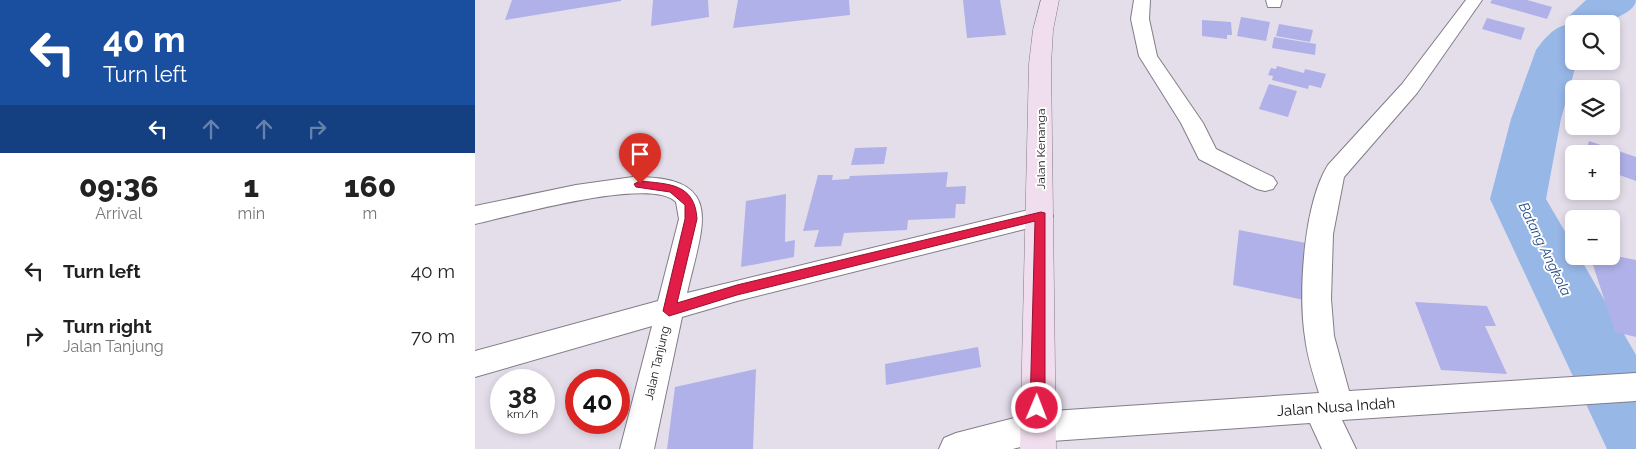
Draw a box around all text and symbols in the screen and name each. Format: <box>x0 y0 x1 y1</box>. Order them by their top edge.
map controls <box>1565 15 1620 265</box>
button: search <box>1565 15 1620 70</box>
text: 40 m <box>103 19 185 60</box>
icon: left <box>20 20 85 85</box>
text: Turn left <box>103 61 187 87</box>
button: layers <box>1565 80 1620 135</box>
street label: Jalan Kenanga <box>1034 109 1048 189</box>
icon: left <box>144 115 172 143</box>
icon: ahead <box>197 115 225 143</box>
icon: ahead <box>250 115 278 143</box>
icon: right <box>303 115 331 143</box>
pin <box>619 133 661 184</box>
icon: arrive <box>626 140 654 168</box>
button: + <box>1565 145 1620 200</box>
text: 09:36 <box>79 169 159 204</box>
text: 1 <box>243 169 259 204</box>
text: 160 <box>344 169 396 204</box>
water label: Batang Angkola <box>1515 200 1575 298</box>
text: Arrival <box>95 204 142 223</box>
text: min <box>237 204 265 223</box>
text: m <box>363 204 377 223</box>
button: − <box>1565 210 1620 265</box>
icon: left <box>20 257 48 285</box>
text: Turn left <box>63 260 140 282</box>
text: 40 m <box>411 260 455 282</box>
text: Turn right <box>63 315 152 337</box>
icon: right <box>20 322 48 350</box>
text: 70 m <box>411 325 455 347</box>
street label: Jalan Tanjung <box>642 325 672 401</box>
text: Jalan Tanjung <box>63 337 164 356</box>
speed limit sign: 40 <box>565 369 630 434</box>
text: 38 <box>508 380 537 410</box>
position arrow <box>1010 381 1062 433</box>
street label: Jalan Nusa Indah <box>1276 394 1396 420</box>
text: km/h <box>507 407 538 421</box>

